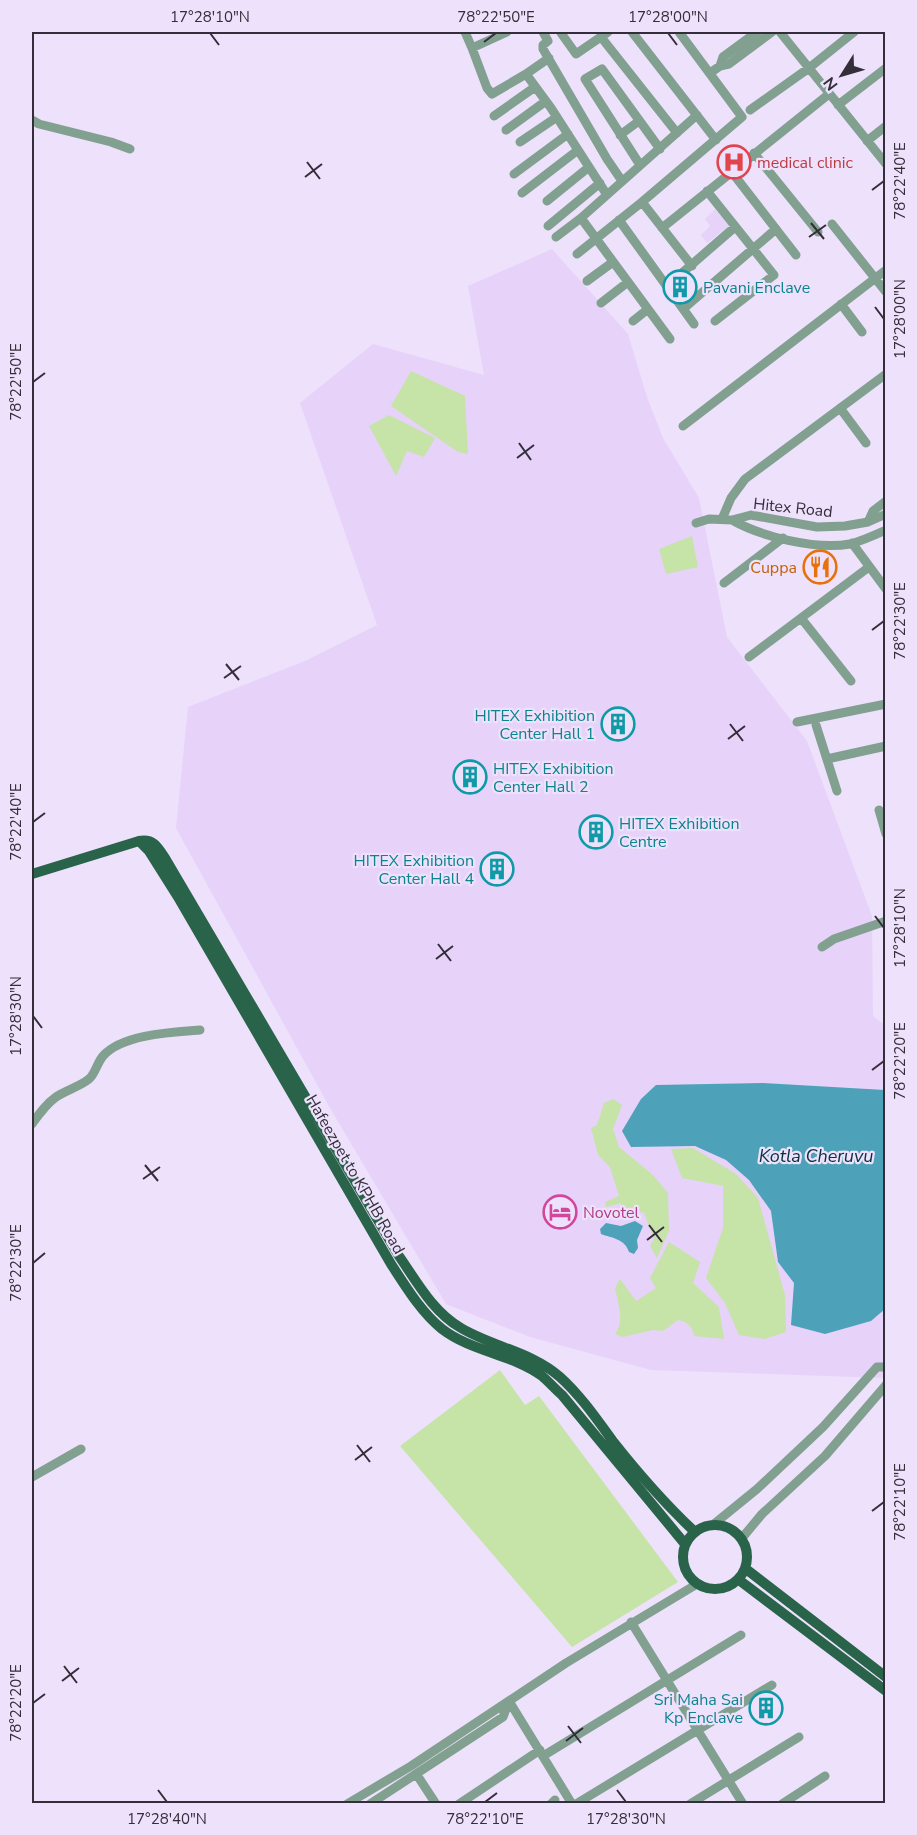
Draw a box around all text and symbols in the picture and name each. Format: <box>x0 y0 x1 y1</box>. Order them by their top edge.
text: 17°28'10"N <box>170 7 250 27</box>
text: 78°22'50"E <box>457 7 535 27</box>
text: 17°28'00"N <box>628 7 708 27</box>
north arrow <box>812 45 872 105</box>
text: N <box>818 72 843 95</box>
text: 78°22'40"E <box>890 142 910 220</box>
hospital icon: medical clinic <box>716 144 752 180</box>
place label: medical clinic <box>757 152 854 174</box>
building icon: Pavani Enclave <box>662 269 698 305</box>
place label: Pavani Enclave <box>703 277 810 299</box>
text: 17°28'00"N <box>890 279 910 359</box>
text: 78°22'50"E <box>6 343 26 421</box>
street label: Hitex Road <box>752 493 834 523</box>
restaurant icon: Cuppa <box>802 549 838 585</box>
place label: Cuppa <box>750 557 797 579</box>
text: 78°22'30"E <box>890 582 910 660</box>
place label: HITEX Exhibition Center Hall 1 <box>475 705 595 745</box>
building icon: HITEX Exhibition Center Hall 1 <box>600 706 636 742</box>
place label: HITEX Exhibition Center Hall 2 <box>493 758 614 798</box>
building icon: HITEX Exhibition Center Hall 2 <box>452 759 488 795</box>
text: 78°22'40"E <box>6 783 26 861</box>
place label: HITEX Exhibition Centre <box>619 813 740 853</box>
building icon: HITEX Exhibition Centre <box>578 814 614 850</box>
place label: HITEX Exhibition Center Hall 4 <box>354 850 474 890</box>
building icon: HITEX Exhibition Center Hall 4 <box>479 851 515 887</box>
text: 17°28'10"N <box>890 888 910 968</box>
text: 17°28'30"N <box>6 976 26 1056</box>
text: 78°22'20"E <box>890 1022 910 1100</box>
street label: Hafeezpet to KPHB Road <box>300 1091 410 1258</box>
water label: Kotla Cheruvu <box>759 1144 873 1168</box>
hotel icon: Novotel <box>542 1194 578 1230</box>
place label: Novotel <box>583 1202 640 1224</box>
text: 78°22'30"E <box>6 1224 26 1302</box>
text: 78°22'10"E <box>890 1463 910 1541</box>
text: 78°22'20"E <box>6 1664 26 1742</box>
place label: Sri Maha Sai Kp Enclave <box>654 1689 743 1729</box>
building icon: Sri Maha Sai Kp Enclave <box>748 1690 784 1726</box>
text: 17°28'40"N <box>127 1809 207 1829</box>
text: 78°22'10"E <box>446 1809 524 1829</box>
text: 17°28'30"N <box>586 1809 666 1829</box>

